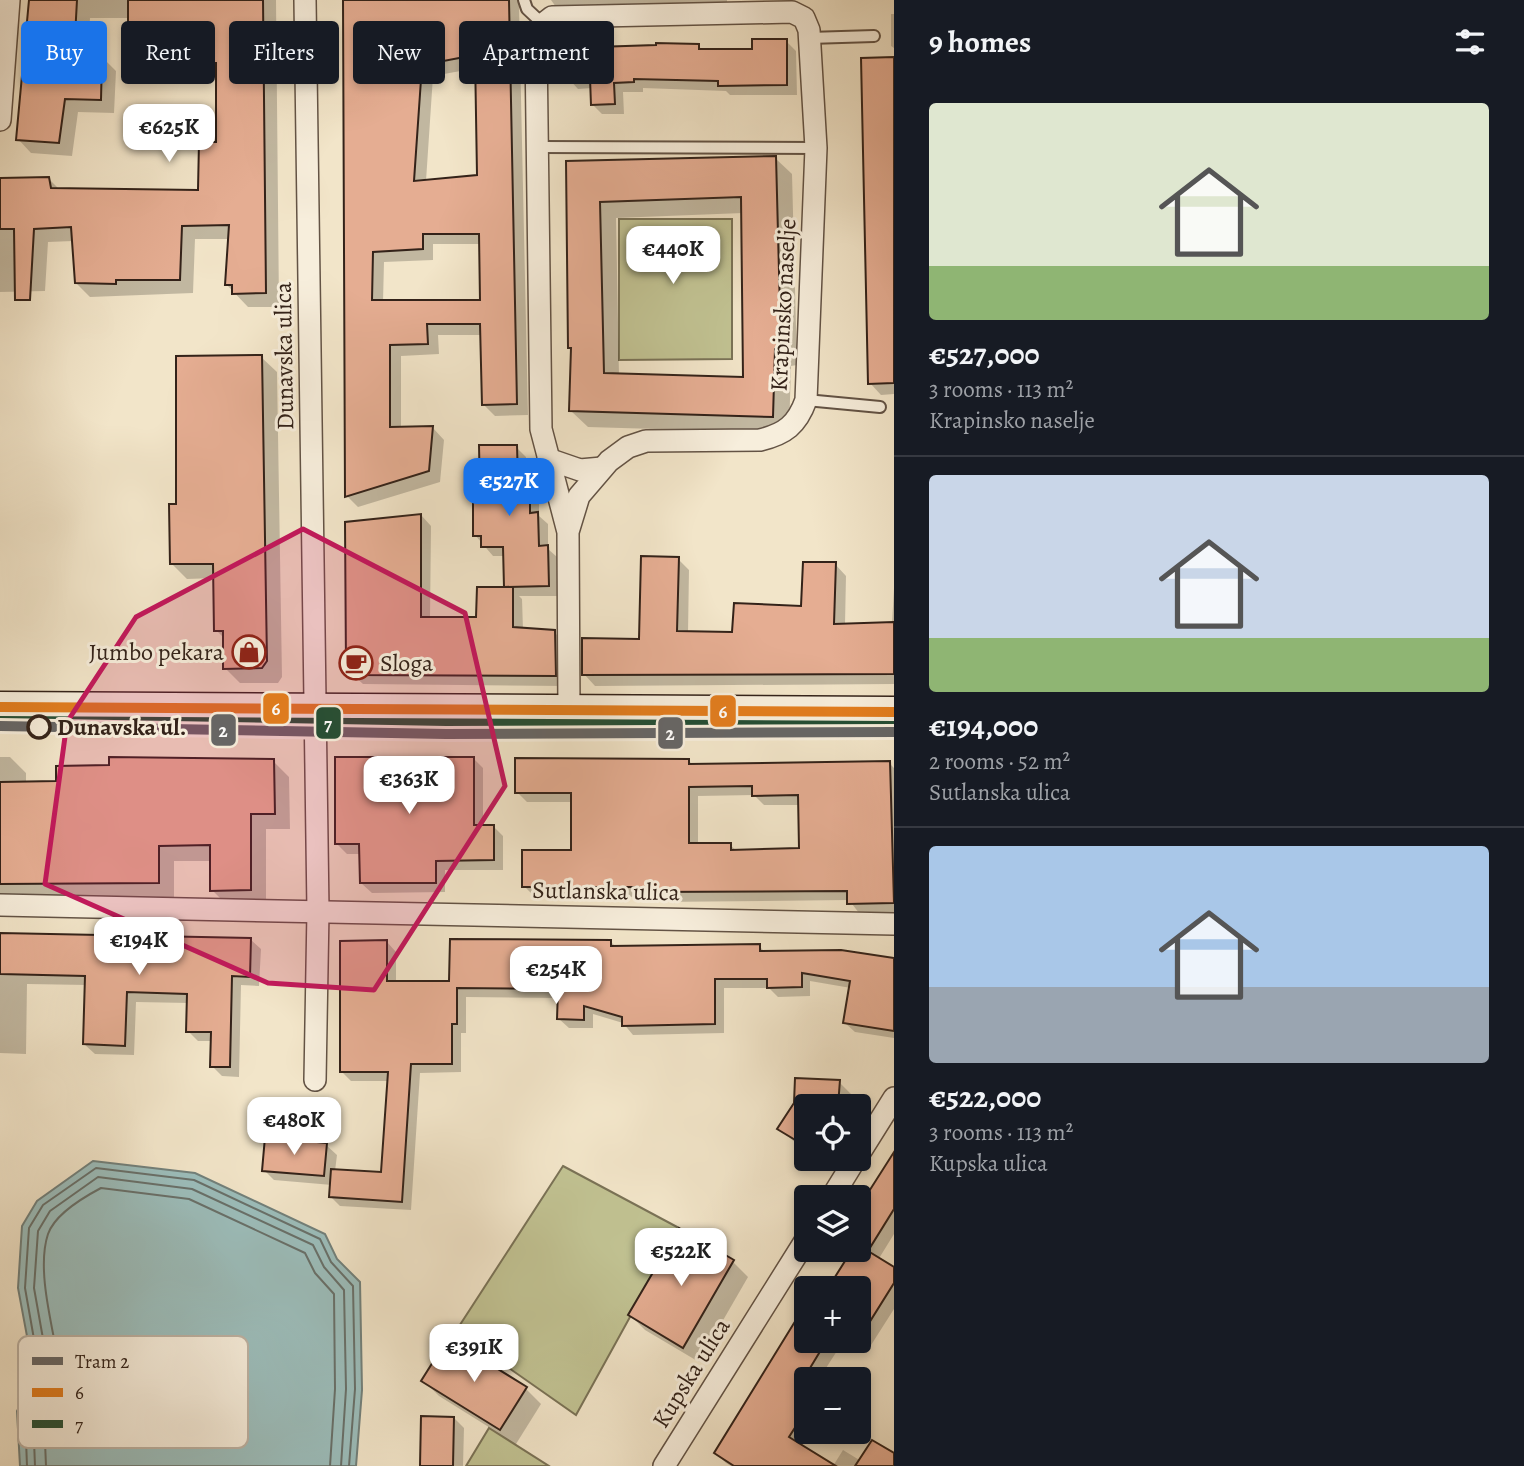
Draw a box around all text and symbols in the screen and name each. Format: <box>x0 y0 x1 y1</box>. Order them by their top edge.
chip: Buy <box>21 21 107 84</box>
chip: Rent <box>121 21 215 84</box>
chip: Filters <box>229 21 339 84</box>
chip: New <box>353 21 445 84</box>
chip: Apartment <box>459 21 614 84</box>
text: 9 homes <box>929 22 1031 62</box>
icon: filters <box>1451 23 1489 61</box>
pin: €625K <box>120 104 218 164</box>
text: €625K <box>139 111 199 142</box>
icon: home <box>1146 149 1272 275</box>
street label: Krapinsko naselje <box>762 218 804 392</box>
pin: €440K <box>624 226 722 286</box>
text: €440K <box>642 233 704 264</box>
street label: Dunavska ulica <box>267 281 301 430</box>
text: €527,000 <box>929 334 1040 374</box>
text: 3 rooms · 113 m² <box>929 374 1073 405</box>
text: Krapinsko naselje <box>929 405 1095 436</box>
pin: €527K <box>460 458 558 518</box>
text: €527K <box>479 465 539 496</box>
icon: home <box>1146 521 1272 647</box>
shop icon: Jumbo pekara <box>230 633 268 671</box>
place label: Jumbo pekara <box>89 636 225 668</box>
cafe icon: Sloga <box>337 644 375 682</box>
place label: Sloga <box>380 647 434 679</box>
line badge: 6 <box>262 692 290 725</box>
line badge: 6 <box>709 694 737 728</box>
text: 6 <box>272 696 281 722</box>
text: 6 <box>719 699 728 725</box>
line badge: 7 <box>315 706 342 740</box>
text: €194,000 <box>929 706 1038 746</box>
place label: Dunavska ul. <box>57 711 186 743</box>
text: 7 <box>324 711 333 737</box>
line badge: 2 <box>210 713 237 747</box>
marker: Dunavska ul. <box>27 715 51 739</box>
line badge: 2 <box>657 716 684 750</box>
text: 2 <box>218 718 228 744</box>
text: 2 <box>665 721 675 747</box>
text: 2 rooms · 52 m² <box>929 746 1070 777</box>
pin: €363K <box>360 756 458 816</box>
text: €363K <box>380 763 438 794</box>
text: Sutlanska ulica <box>929 777 1070 808</box>
street label: Sutlanska ulica <box>532 874 681 908</box>
icon: home <box>1146 892 1272 1018</box>
pin: €194K <box>90 918 188 977</box>
text: €194K <box>110 924 168 955</box>
pin: €254K <box>507 946 605 1006</box>
text: €254K <box>526 953 586 984</box>
text: €522,000 <box>929 1077 1041 1117</box>
map controls <box>794 1094 871 1444</box>
button: locate <box>794 1094 871 1171</box>
pin: €480K <box>245 1098 343 1157</box>
text: €480K <box>263 1104 325 1135</box>
text: 3 rooms · 113 m² <box>929 1117 1073 1148</box>
text: Kupska ulica <box>929 1148 1048 1179</box>
button: layers <box>794 1185 871 1262</box>
pin: €522K <box>632 1228 730 1288</box>
text: €522K <box>651 1235 711 1266</box>
button: + <box>794 1276 871 1353</box>
street label: Kupska ulica <box>645 1311 738 1434</box>
pin: €391K <box>425 1324 523 1384</box>
text: €391K <box>445 1331 503 1362</box>
legend <box>18 1336 248 1448</box>
text: Tram 2 <box>75 1349 129 1375</box>
button: − <box>794 1367 871 1444</box>
text: 6 <box>75 1380 84 1406</box>
text: 7 <box>75 1412 83 1438</box>

